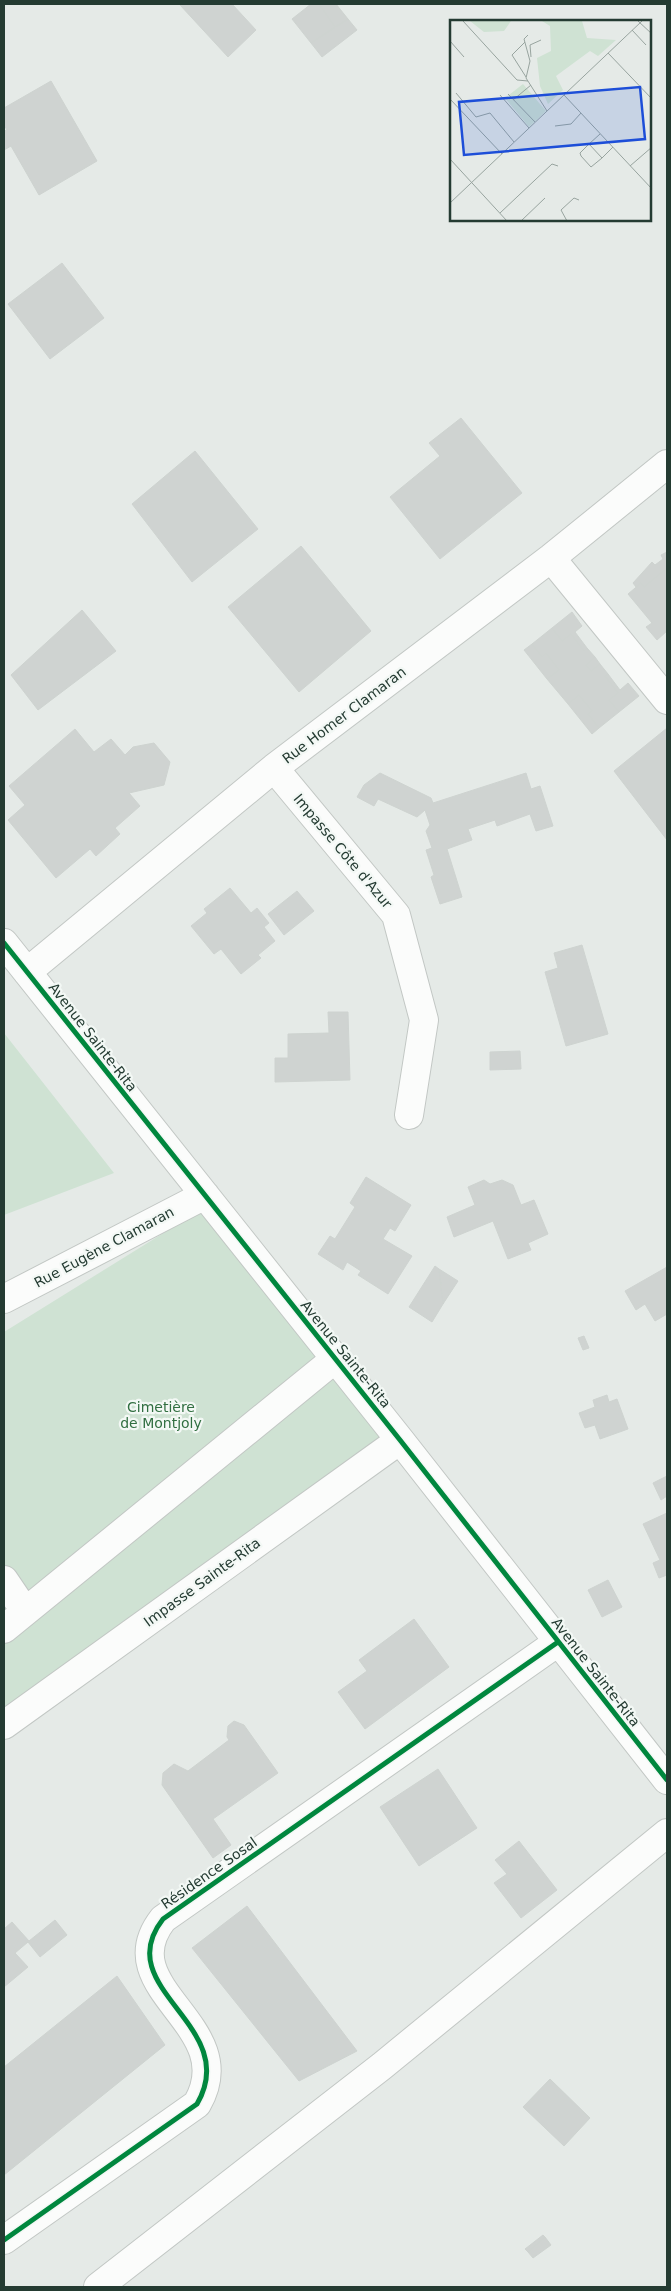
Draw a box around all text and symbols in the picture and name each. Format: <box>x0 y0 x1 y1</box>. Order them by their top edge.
inset map <box>450 20 651 221</box>
street label: Rue Homer Clamaran <box>279 663 409 767</box>
street label: Impasse Côte d'Azur <box>291 791 396 912</box>
street label: Avenue Sainte-Rita <box>46 979 140 1095</box>
street label: Rue Eugène Clamaran <box>31 1203 177 1291</box>
street label: Avenue Sainte-Rita <box>298 1297 394 1411</box>
park label: Cimetière de Montjoly <box>120 1399 202 1431</box>
street label: Impasse Sainte-Rita <box>141 1534 263 1630</box>
street label: Avenue Sainte-Rita <box>549 1614 643 1730</box>
street label: Résidence Sosal <box>158 1834 260 1912</box>

